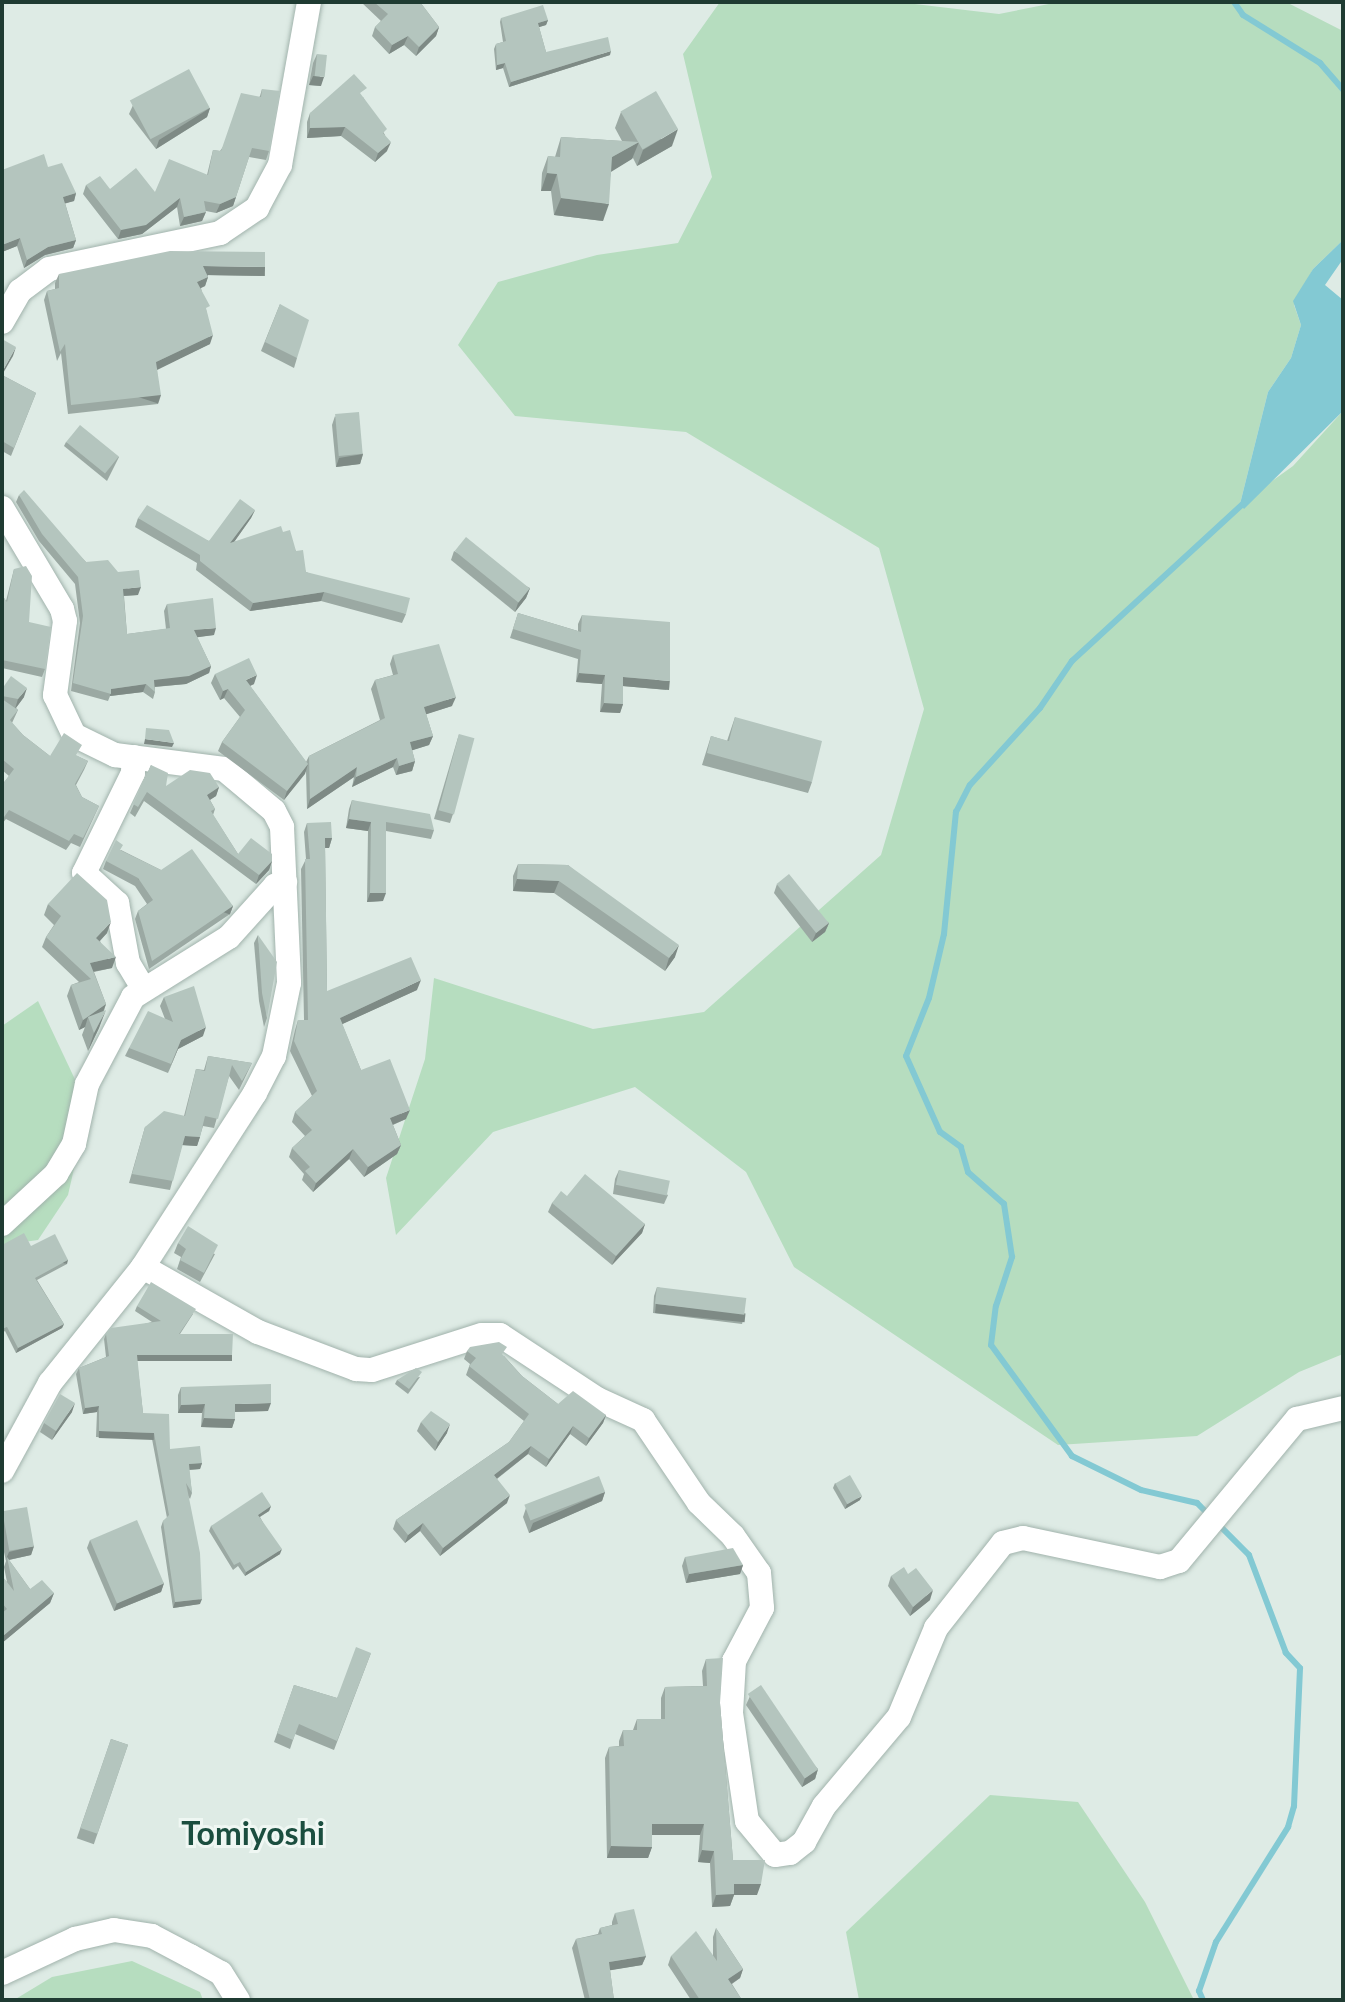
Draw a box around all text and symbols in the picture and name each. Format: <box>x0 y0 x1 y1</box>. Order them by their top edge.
district label: Tomiyoshi <box>181 1814 325 1852</box>

